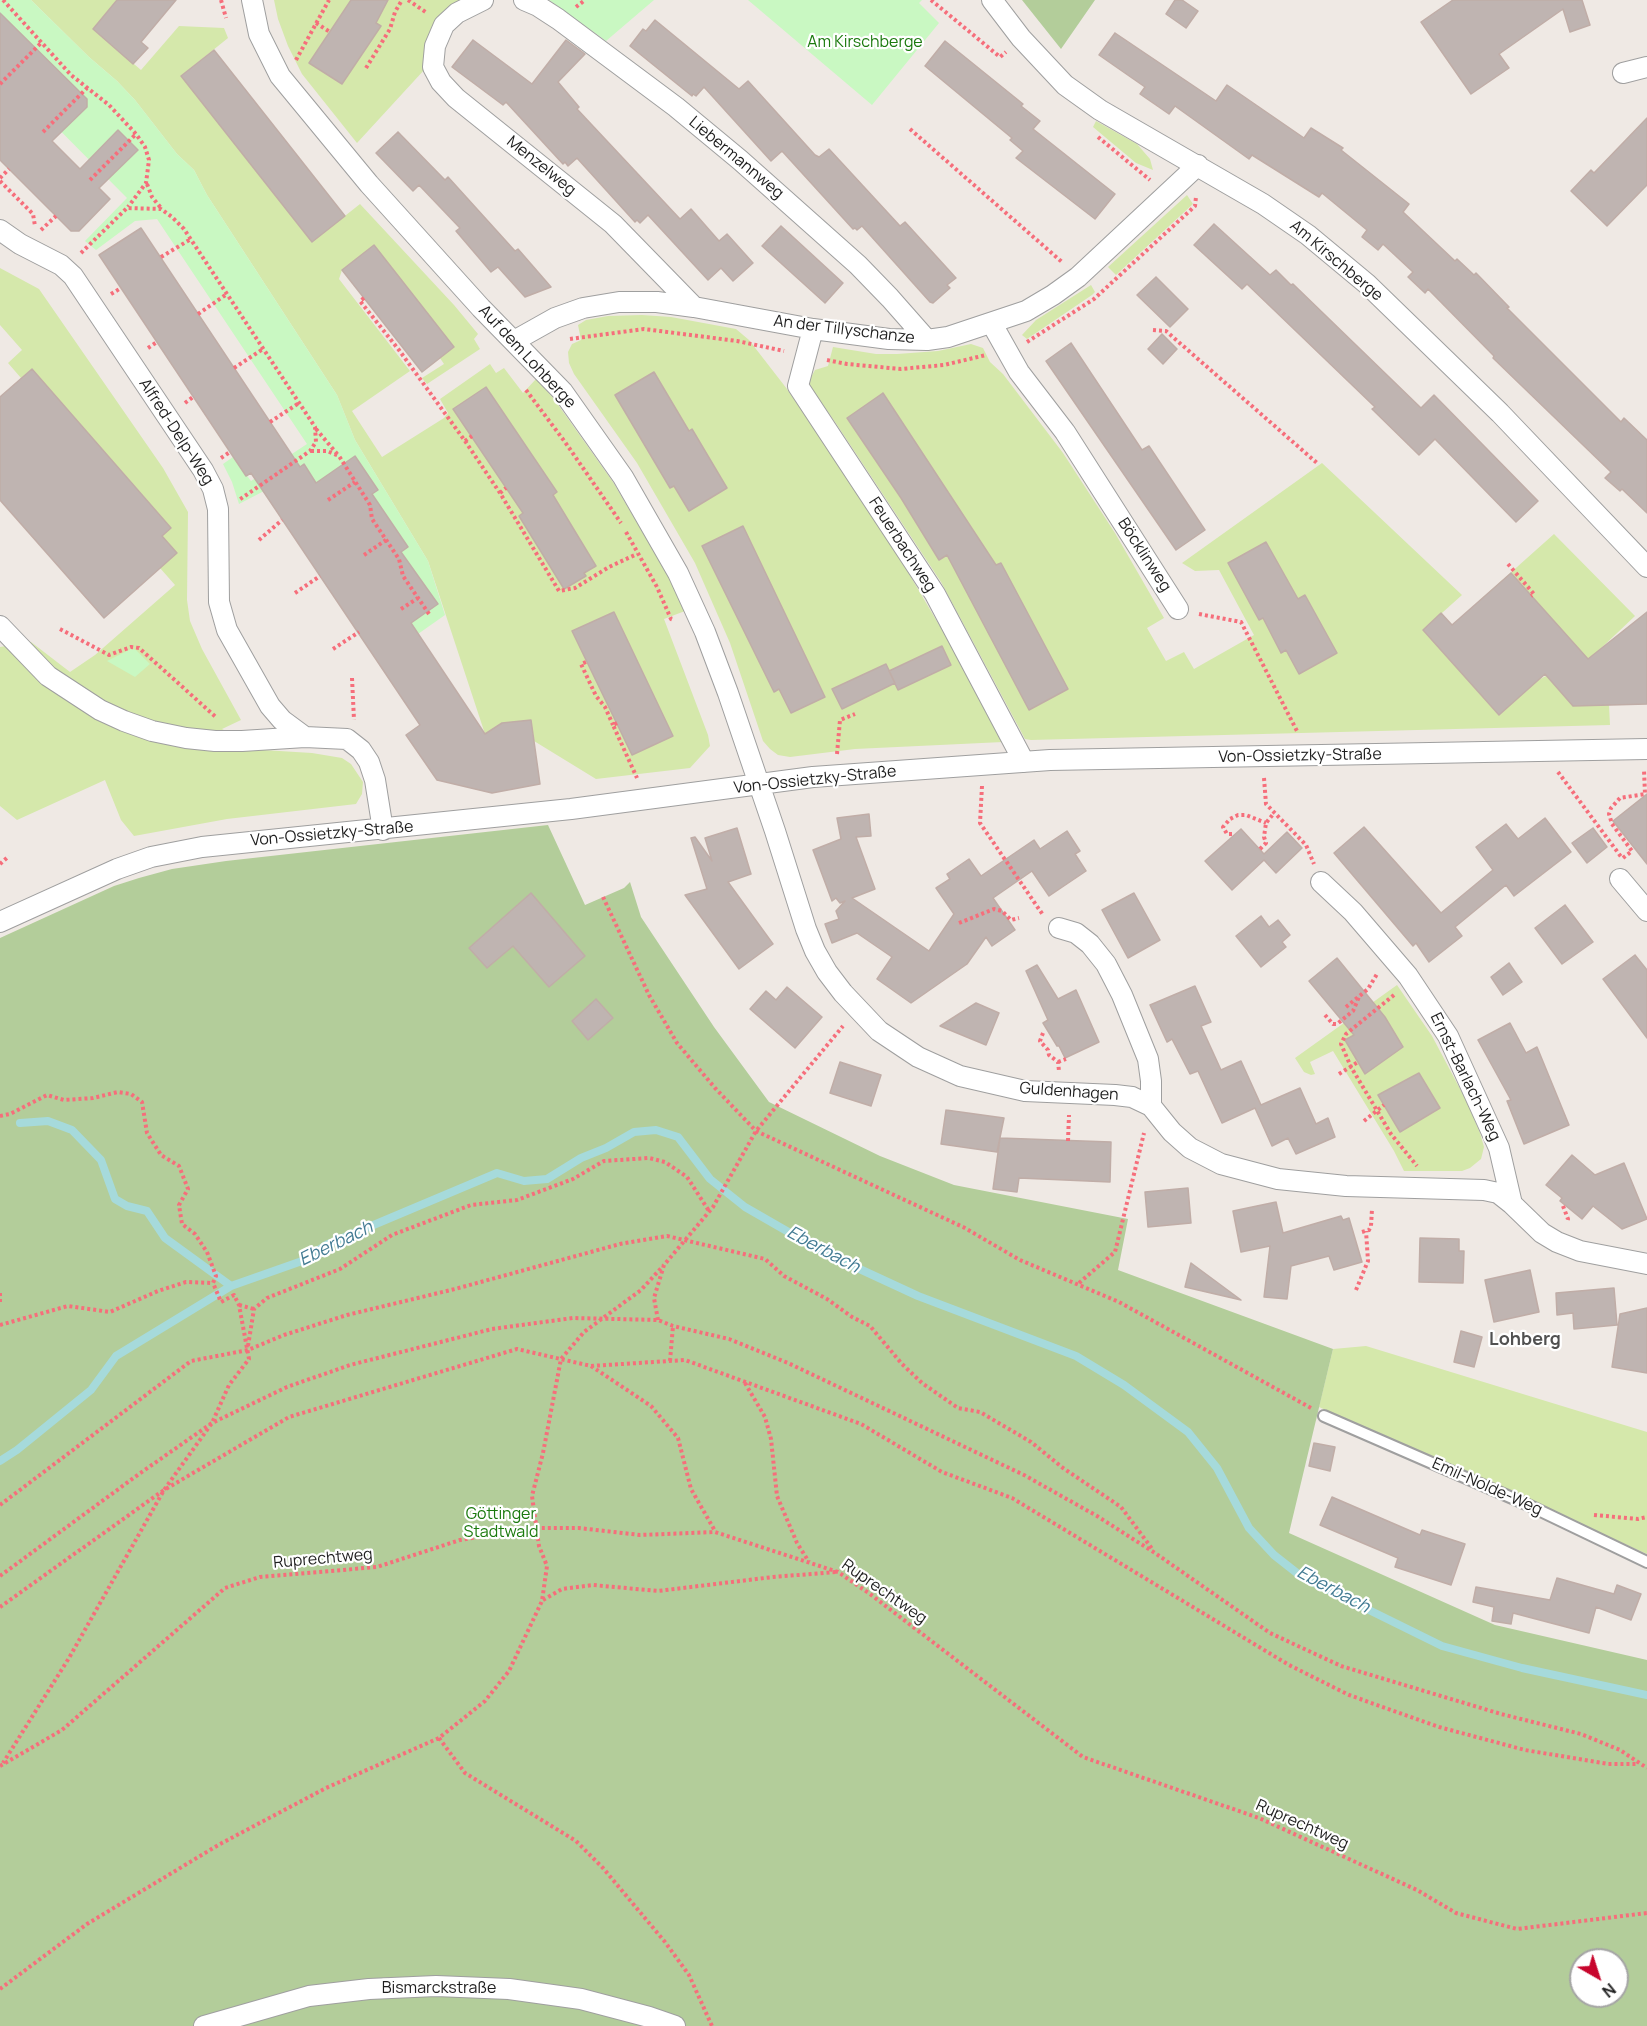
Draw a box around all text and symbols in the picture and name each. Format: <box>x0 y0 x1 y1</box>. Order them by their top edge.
park label: Am Kirschberge <box>807 33 923 53</box>
street label: Liebermannweg <box>685 113 787 203</box>
street label: Menzelweg <box>502 132 580 200</box>
street label: Am Kirschberge <box>1286 217 1386 305</box>
street label: Auf dem Lohberge <box>474 301 580 413</box>
street label: An der Tillyschanze <box>772 312 916 348</box>
street label: Alfred-Delp-Weg <box>134 375 218 489</box>
street label: Feuerbachweg <box>864 494 940 596</box>
street label: Böcklinweg <box>1113 515 1175 595</box>
street label: Von-Ossietzky-Straße <box>1218 745 1382 767</box>
street label: Von-Ossietzky-Straße <box>733 762 897 798</box>
street label: Von-Ossietzky-Straße <box>250 817 414 851</box>
street label: Ernst-Barlach-Weg <box>1426 1010 1504 1144</box>
street label: Guldenhagen <box>1019 1079 1119 1105</box>
water label: Eberbach <box>296 1217 376 1271</box>
water label: Eberbach <box>783 1222 863 1278</box>
district label: Lohberg <box>1489 1329 1561 1351</box>
street label: Emil-Nolde-Weg <box>1429 1454 1545 1520</box>
park label: Göttinger Stadtwald <box>464 1505 538 1543</box>
street label: Ruprechtweg <box>273 1545 373 1573</box>
street label: Ruprechtweg <box>838 1556 930 1628</box>
water label: Eberbach <box>1293 1562 1373 1618</box>
street label: Ruprechtweg <box>1253 1796 1351 1854</box>
north arrow <box>1569 1948 1629 2008</box>
text: N <box>1598 1978 1620 2003</box>
street label: Bismarckstraße <box>382 1979 496 1999</box>

